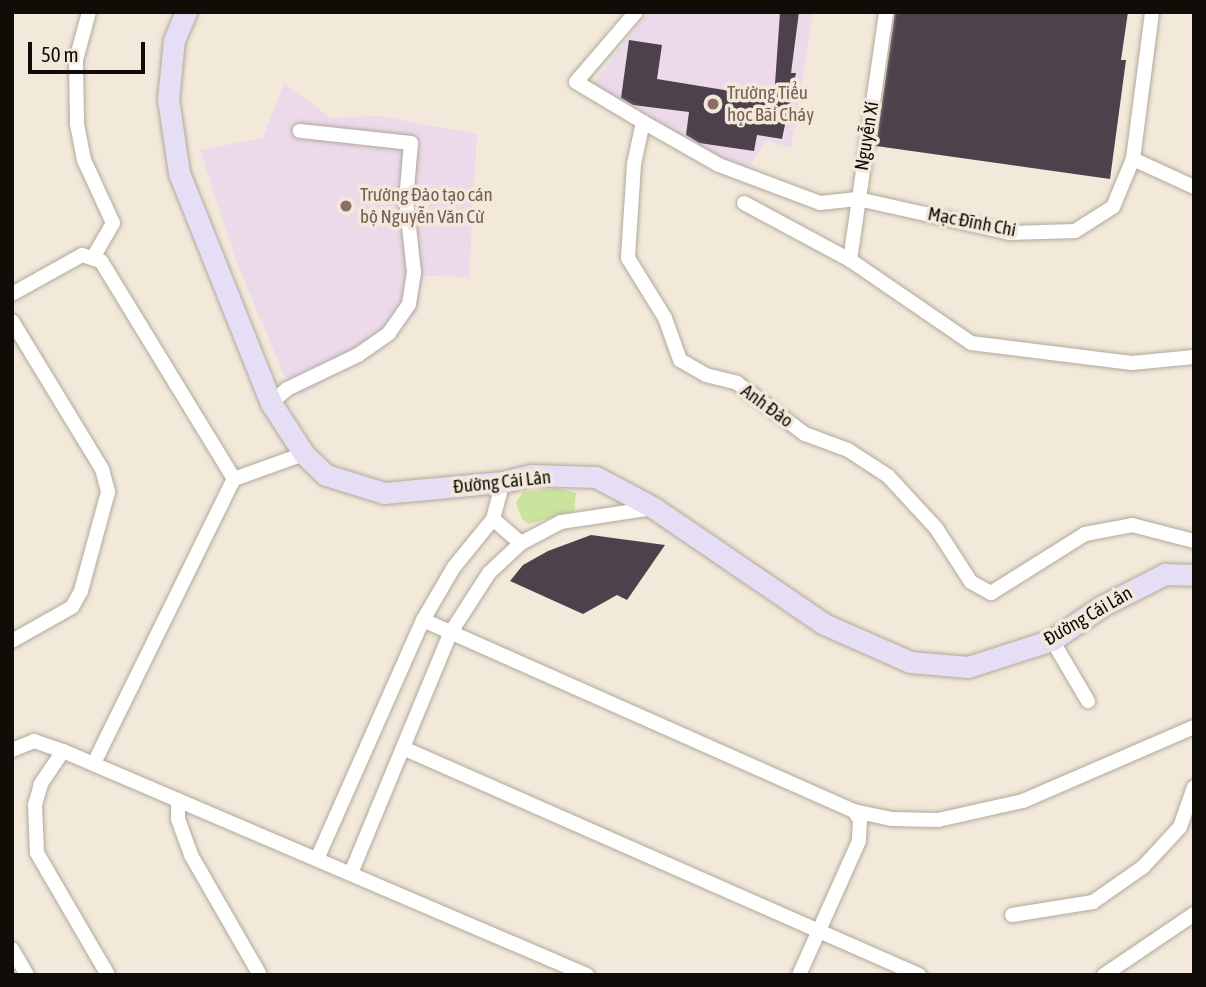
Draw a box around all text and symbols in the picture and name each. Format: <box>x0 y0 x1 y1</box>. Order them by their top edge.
scale bar <box>32 28 149 72</box>
text: 50 m <box>41 42 79 66</box>
place label: Trường Tiểu học Bãi Cháy <box>727 82 814 126</box>
marker: Trường Tiểu học Bãi Cháy <box>705 96 721 112</box>
street label: Nguyễn Xí <box>850 100 884 172</box>
place label: Trường Đào tạo cán bộ Nguyễn Văn Cừ <box>360 184 493 228</box>
marker: Trường Đào tạo cán bộ Nguyễn Văn Cừ <box>338 198 354 214</box>
street label: Mạc Đĩnh Chi <box>926 202 1018 242</box>
street label: Anh Đào <box>737 380 797 432</box>
street label: Đường Cái Lân <box>452 466 552 498</box>
street label: Đường Cái Lân <box>1040 582 1136 650</box>

